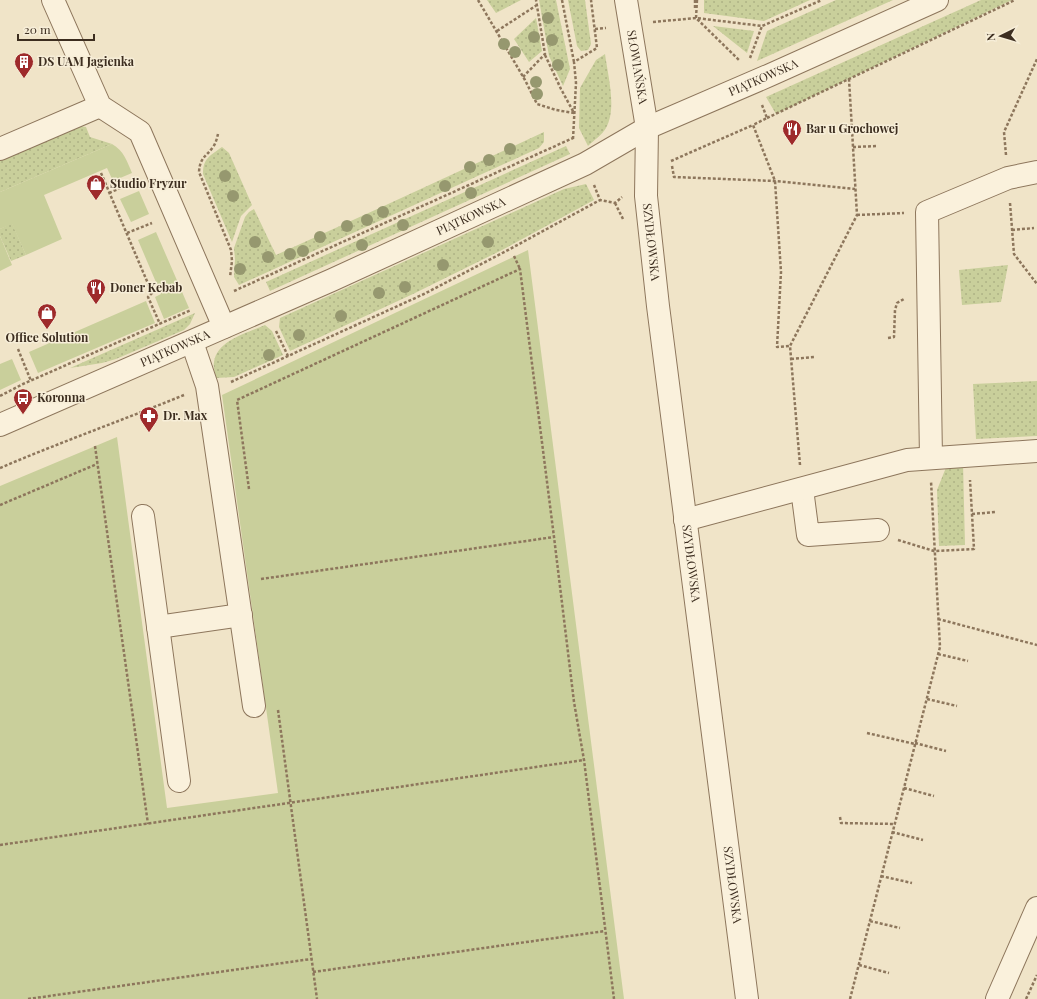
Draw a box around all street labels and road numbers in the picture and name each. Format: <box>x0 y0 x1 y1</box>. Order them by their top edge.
street label: SŁOWIAŃSKA <box>624 29 652 106</box>
street label: PIĄTKOWSKA <box>726 54 801 99</box>
street label: PIĄTKOWSKA <box>433 192 508 238</box>
street label: SZYDŁOWSKA <box>640 202 664 282</box>
street label: PIĄTKOWSKA <box>137 325 212 370</box>
street label: SZYDŁOWSKA <box>679 524 705 603</box>
street label: SZYDŁOWSKA <box>720 845 746 925</box>

